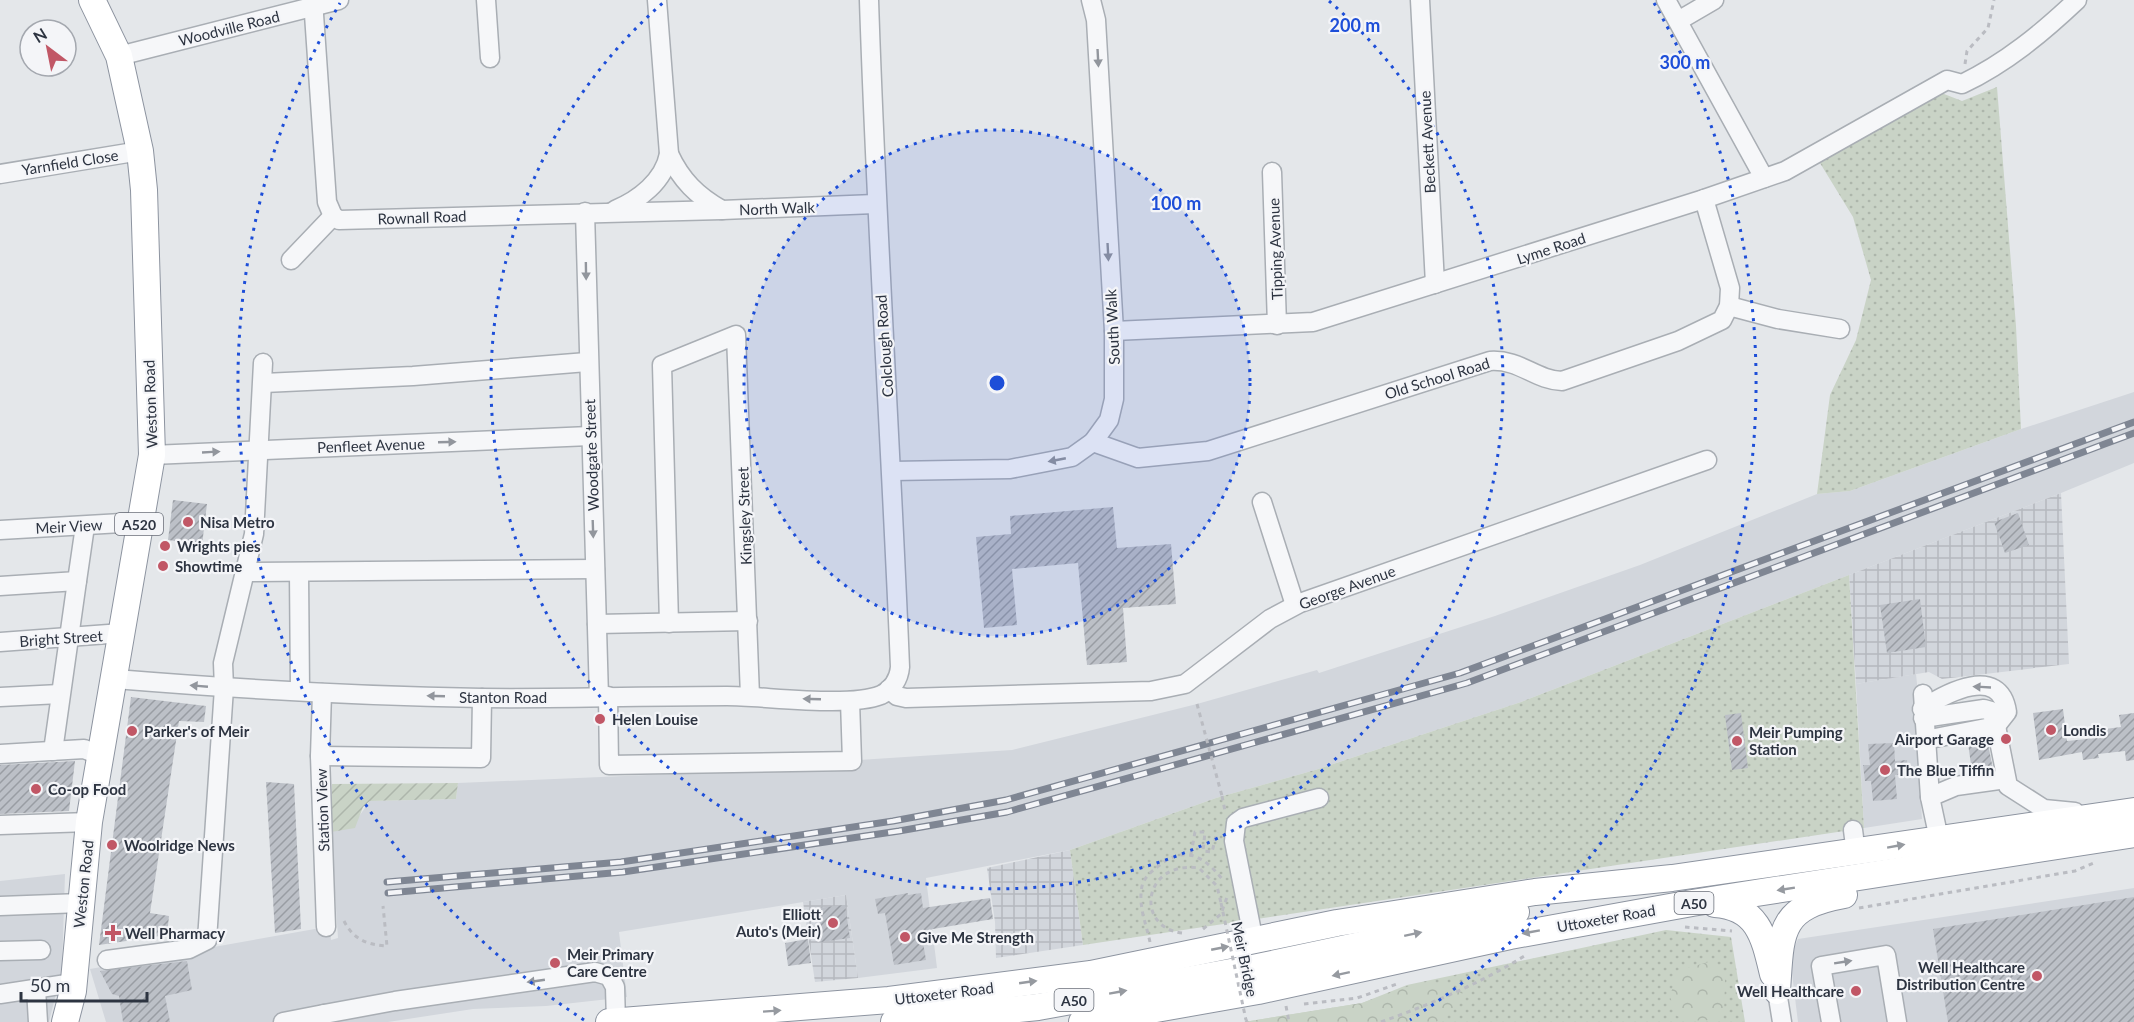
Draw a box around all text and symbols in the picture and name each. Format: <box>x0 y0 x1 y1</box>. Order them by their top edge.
street label: Woodville Road <box>177 7 281 49</box>
text: 200 m <box>1330 14 1380 36</box>
north arrow <box>18 18 78 78</box>
text: N <box>30 24 50 46</box>
one-way arrow <box>1094 48 1103 67</box>
text: 300 m <box>1660 51 1710 73</box>
street label: Beckett Avenue <box>1415 90 1439 194</box>
street label: Yarnfield Close <box>20 145 120 179</box>
text: 100 m <box>1151 192 1201 214</box>
street label: North Walk <box>739 198 816 218</box>
street label: Tipping Avenue <box>1264 198 1286 300</box>
street label: Rownall Road <box>377 206 467 228</box>
street label: Lyme Road <box>1514 228 1588 268</box>
one-way arrow <box>1104 243 1113 262</box>
one-way arrow <box>581 261 591 280</box>
street label: South Walk <box>1101 288 1123 365</box>
street label: Colclough Road <box>871 294 897 398</box>
street label: Old School Road <box>1382 353 1492 403</box>
street label: Weston Road <box>139 359 161 449</box>
centre of rings <box>987 373 1007 393</box>
street label: Woodgate Street <box>580 398 602 511</box>
street label: Penfleet Avenue <box>317 434 425 456</box>
one-way arrow <box>438 437 457 446</box>
one-way arrow <box>201 447 220 456</box>
one-way arrow <box>1047 456 1066 465</box>
street label: Kingsley Street <box>733 466 755 565</box>
road number: A520 <box>115 513 163 535</box>
place label: Nisa Metro <box>200 513 275 531</box>
street label: Meir View <box>35 515 103 537</box>
marker: Nisa Metro <box>181 515 195 529</box>
one-way arrow <box>589 519 598 538</box>
place label: Wrights pies <box>177 537 261 555</box>
marker: Wrights pies <box>158 539 172 553</box>
place label: Showtime <box>175 557 242 575</box>
marker: Showtime <box>156 559 170 573</box>
street label: George Avenue <box>1296 561 1398 613</box>
street label: Bright Street <box>19 626 104 650</box>
one-way arrow <box>190 681 209 691</box>
one-way arrow <box>1972 683 1991 692</box>
street label: Stanton Road <box>459 688 547 706</box>
one-way arrow <box>426 692 445 701</box>
one-way arrow <box>803 694 822 704</box>
place label: Helen Louise <box>612 710 698 728</box>
marker: Helen Louise <box>593 712 607 726</box>
place label: Londis <box>2063 721 2107 739</box>
place label: Parker's of Meir <box>144 722 250 740</box>
place label: Meir Pumping Station <box>1749 723 1843 758</box>
marker: Londis <box>2044 723 2058 737</box>
marker: Parker's of Meir <box>125 724 139 738</box>
place label: Airport Garage <box>1894 730 1994 748</box>
marker: Airport Garage <box>1999 732 2013 746</box>
marker: Meir Pumping Station <box>1730 734 1744 748</box>
place label: The Blue Tiffin <box>1897 761 1994 779</box>
marker: The Blue Tiffin <box>1878 763 1892 777</box>
street label: Station View <box>312 768 332 852</box>
place label: Co-op Food <box>48 780 126 798</box>
marker: Co-op Food <box>29 782 43 796</box>
place label: Woolridge News <box>124 836 235 854</box>
marker: Woolridge News <box>105 838 119 852</box>
street label: Weston Road <box>69 839 97 929</box>
one-way arrow <box>1887 842 1906 851</box>
one-way arrow <box>1776 884 1795 893</box>
road number: A50 <box>1674 892 1714 914</box>
street label: Uttoxeter Road <box>1555 900 1657 936</box>
place label: Elliott Auto's (Meir) <box>735 905 821 940</box>
marker: Elliott Auto's (Meir) <box>826 916 840 930</box>
street label: Meir Bridge <box>1228 920 1262 999</box>
place label: Well Pharmacy <box>125 924 225 942</box>
marker: Well Pharmacy <box>106 926 120 940</box>
place label: Give Me Strength <box>917 928 1034 946</box>
one-way arrow <box>1522 928 1541 937</box>
one-way arrow <box>1403 929 1422 938</box>
marker: Give Me Strength <box>898 930 912 944</box>
one-way arrow <box>1211 943 1230 952</box>
place label: Meir Primary Care Centre <box>567 945 654 980</box>
marker: Meir Primary Care Centre <box>548 956 562 970</box>
one-way arrow <box>1834 957 1853 966</box>
place label: Well Healthcare Distribution Centre <box>1896 958 2025 993</box>
scale bar <box>21 965 147 1003</box>
marker: Well Healthcare Distribution Centre <box>2030 969 2044 983</box>
one-way arrow <box>1331 970 1350 979</box>
text: 50 m <box>30 974 70 996</box>
one-way arrow <box>526 976 545 985</box>
one-way arrow <box>1019 977 1038 987</box>
street label: Uttoxeter Road <box>893 978 995 1008</box>
place label: Well Healthcare <box>1737 982 1844 1000</box>
marker: Well Healthcare <box>1849 984 1863 998</box>
one-way arrow <box>1109 988 1128 997</box>
road number: A50 <box>1054 989 1094 1011</box>
one-way arrow <box>763 1006 782 1015</box>

